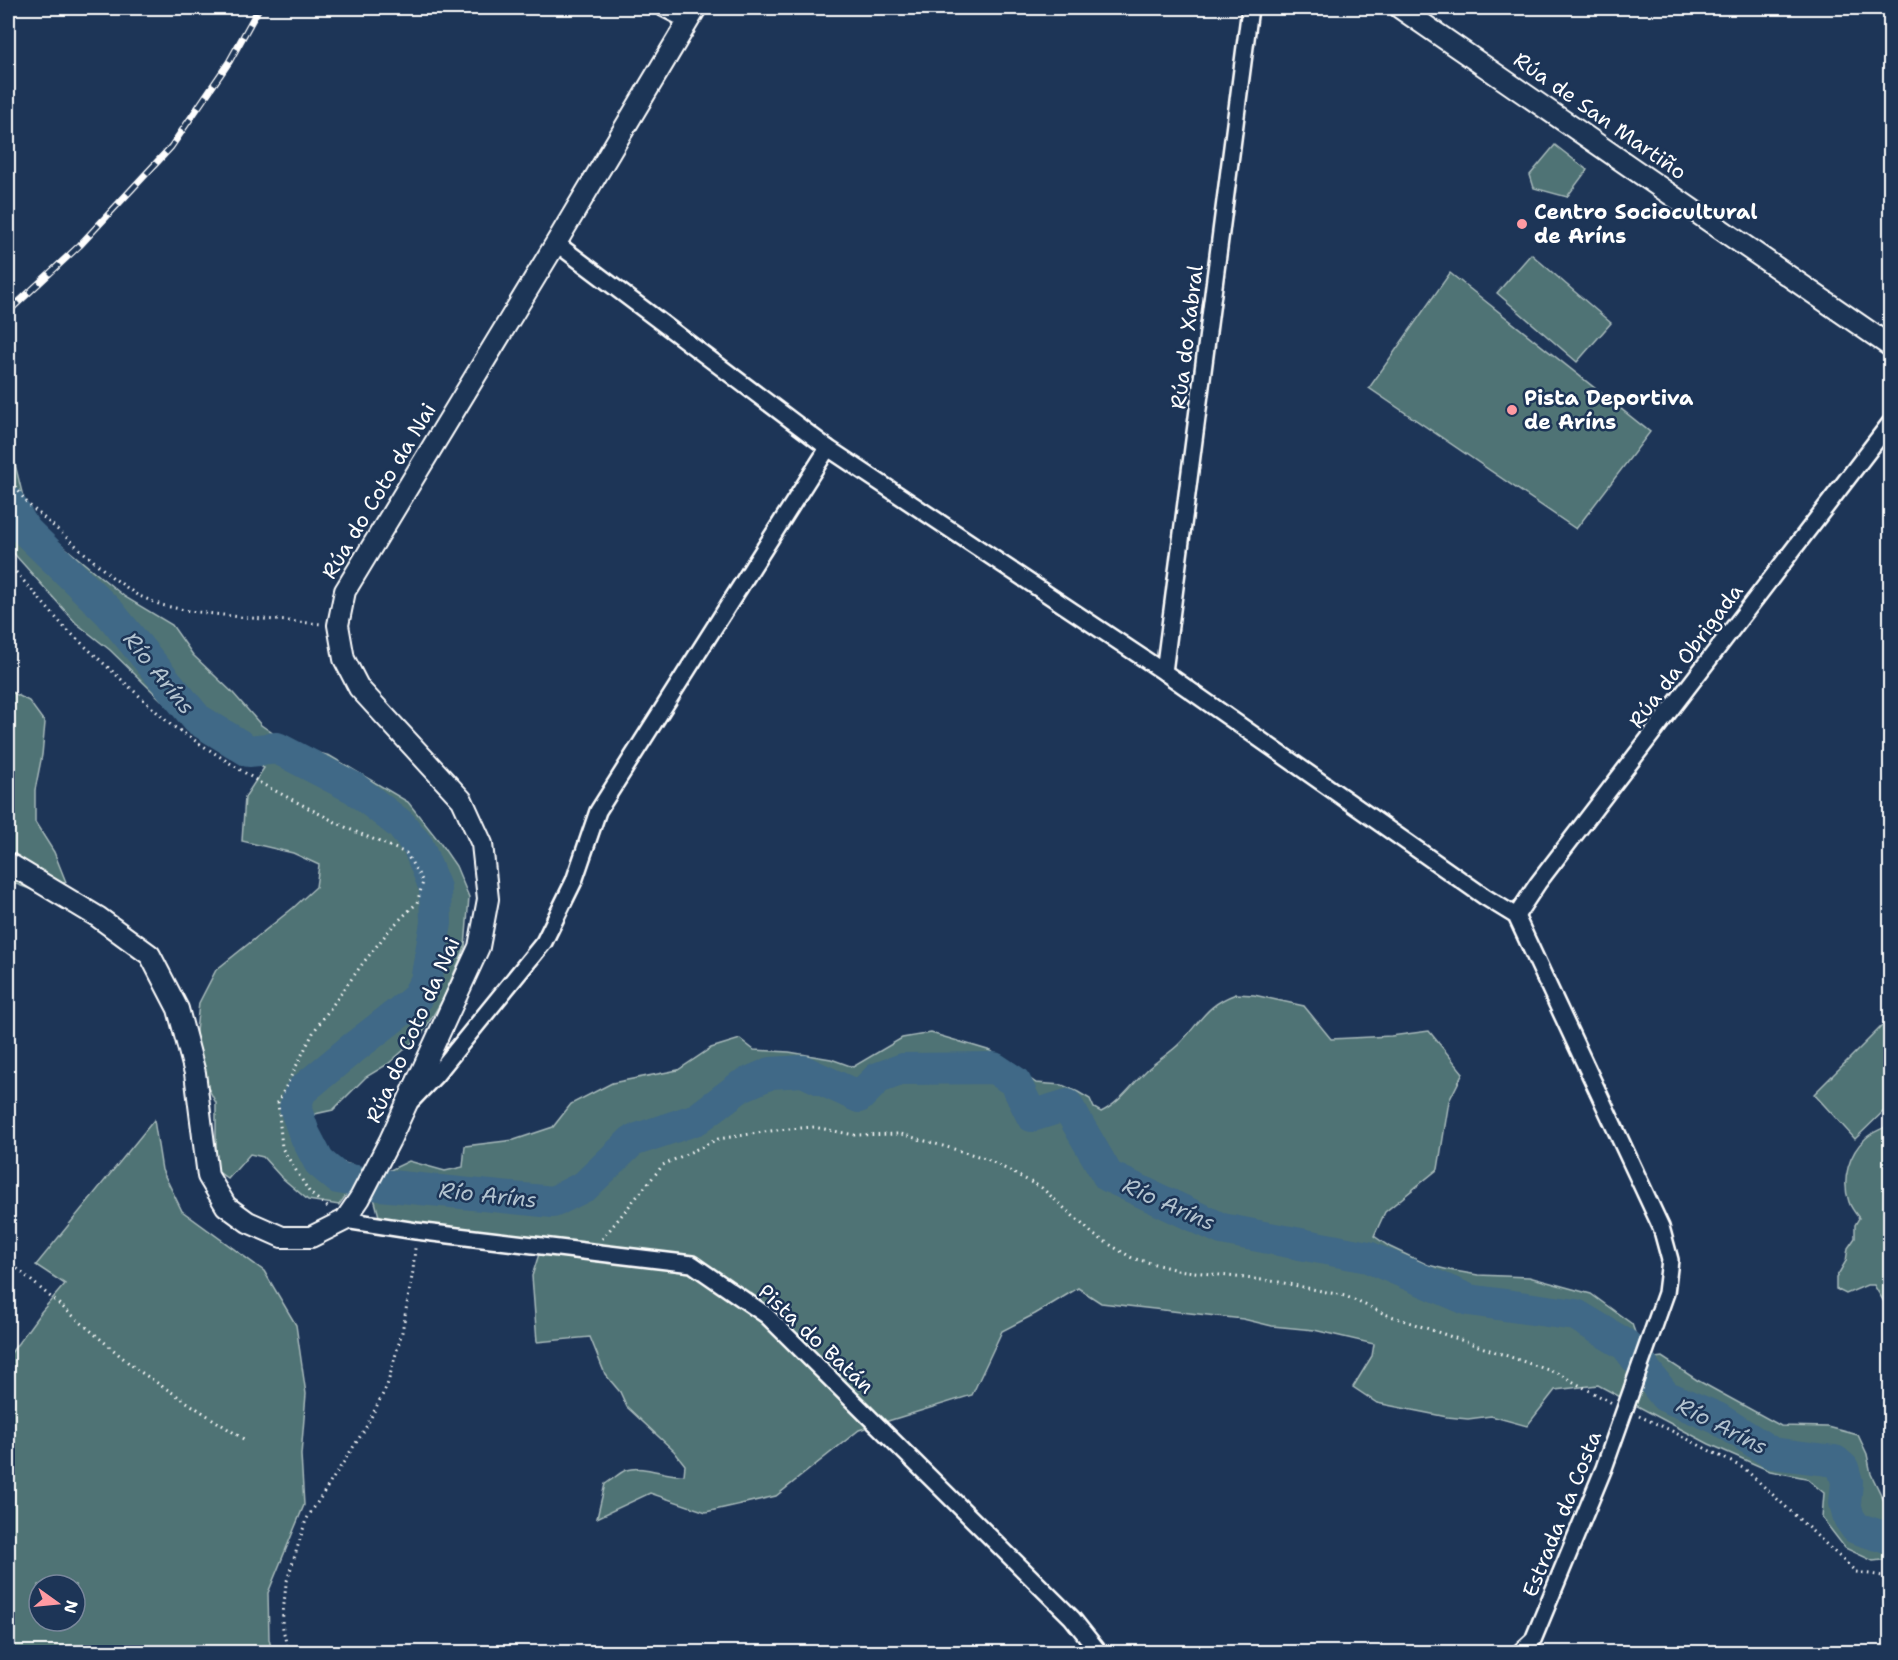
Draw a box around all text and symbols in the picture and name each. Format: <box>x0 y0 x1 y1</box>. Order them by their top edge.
street label: Rúa de San Martiño <box>1508 46 1692 186</box>
place label: Centro Sociocultural de Aríns <box>1534 198 1757 250</box>
marker: Centro Sociocultural de Aríns <box>1515 217 1529 231</box>
street label: Rúa do Xabral <box>1164 263 1210 411</box>
place label: Pista Deportiva de Aríns <box>1524 384 1694 436</box>
street label: Rúa do Coto da Nai <box>315 398 443 584</box>
marker: Pista Deportiva de Aríns <box>1505 403 1519 417</box>
street label: Rúa da Obrigada <box>1622 578 1750 734</box>
water label: Río Aríns <box>117 626 201 720</box>
street label: Rúa do Coto da Nai <box>359 933 467 1127</box>
water label: Río Aríns <box>1118 1171 1220 1237</box>
water label: Río Aríns <box>438 1175 538 1215</box>
street label: Pista do Batán <box>752 1278 880 1400</box>
water label: Río Aríns <box>1672 1391 1772 1461</box>
street label: Estrada da Costa <box>1516 1427 1608 1601</box>
north arrow <box>27 1573 87 1633</box>
text: N <box>59 1598 83 1616</box>

